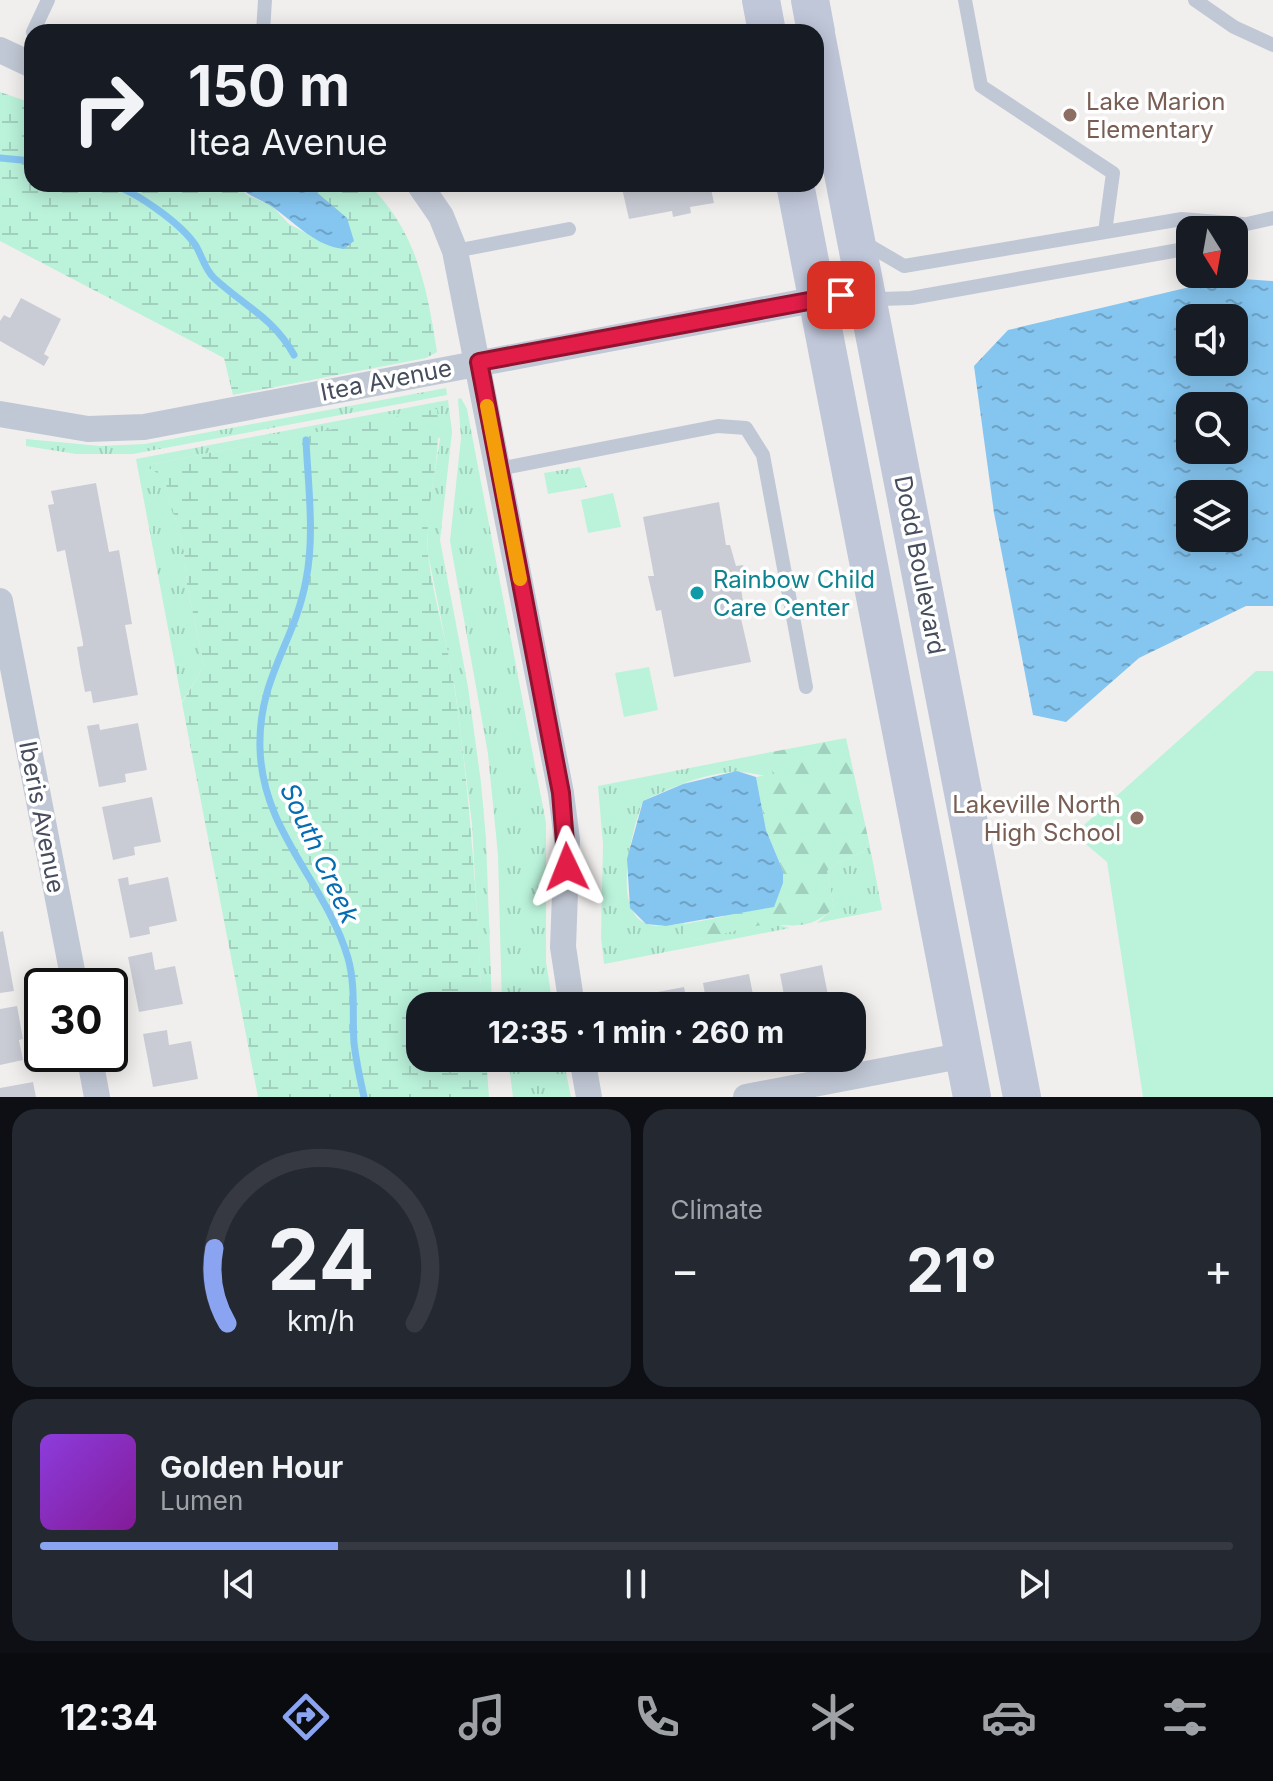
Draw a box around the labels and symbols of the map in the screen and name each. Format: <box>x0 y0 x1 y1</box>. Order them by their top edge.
place label: Lake Marion Elementary <box>1086 87 1225 144</box>
marker: Lake Marion Elementary <box>1061 106 1079 124</box>
north arrow <box>1176 216 1248 288</box>
pin <box>807 261 875 329</box>
street label: Itea Avenue <box>318 353 454 407</box>
street label: Dodd Boulevard <box>888 473 952 657</box>
place label: Rainbow Child Care Center <box>713 565 875 622</box>
marker: Rainbow Child Care Center <box>688 584 706 602</box>
street label: Iberis Avenue <box>13 739 71 895</box>
water label: South Creek <box>274 778 366 929</box>
place label: Lakeville North High School <box>952 790 1121 847</box>
marker: Lakeville North High School <box>1128 809 1146 827</box>
position arrow <box>525 825 609 909</box>
speed limit sign: 30 <box>24 968 128 1072</box>

